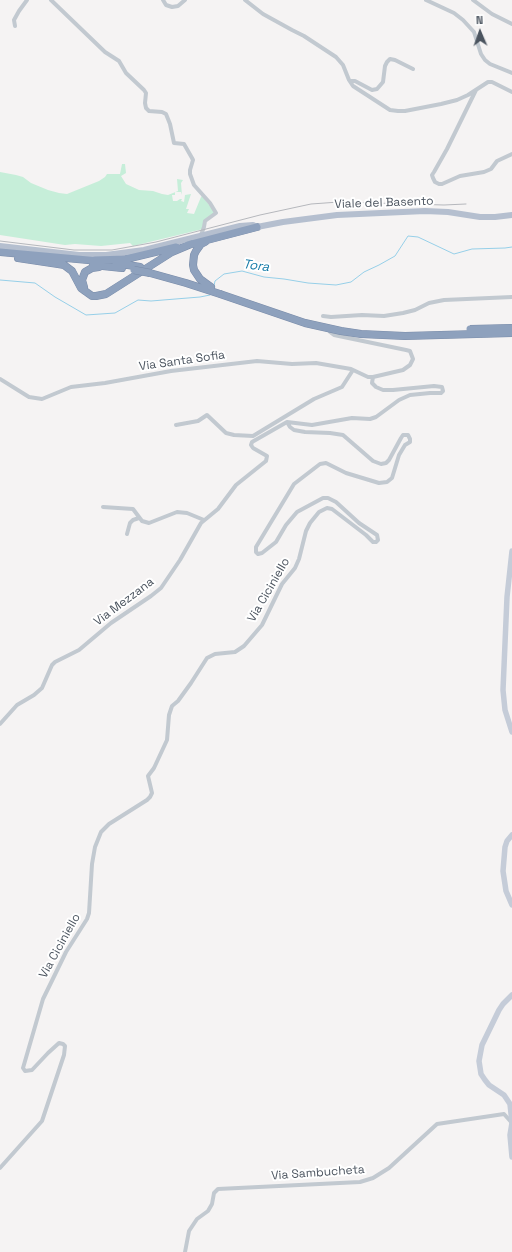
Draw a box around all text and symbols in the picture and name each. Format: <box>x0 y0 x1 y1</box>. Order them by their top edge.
north arrow <box>460 12 500 52</box>
text: N <box>476 13 484 27</box>
street label: Viale del Basento <box>334 194 434 212</box>
water label: Tora <box>242 257 270 275</box>
street label: Via Santa Sofia <box>138 348 226 374</box>
street label: Via Ciciniello <box>245 555 293 625</box>
street label: Via Mezzana <box>91 575 157 629</box>
street label: Via Ciciniello <box>36 911 84 981</box>
street label: Via Sambucheta <box>271 1163 365 1183</box>

